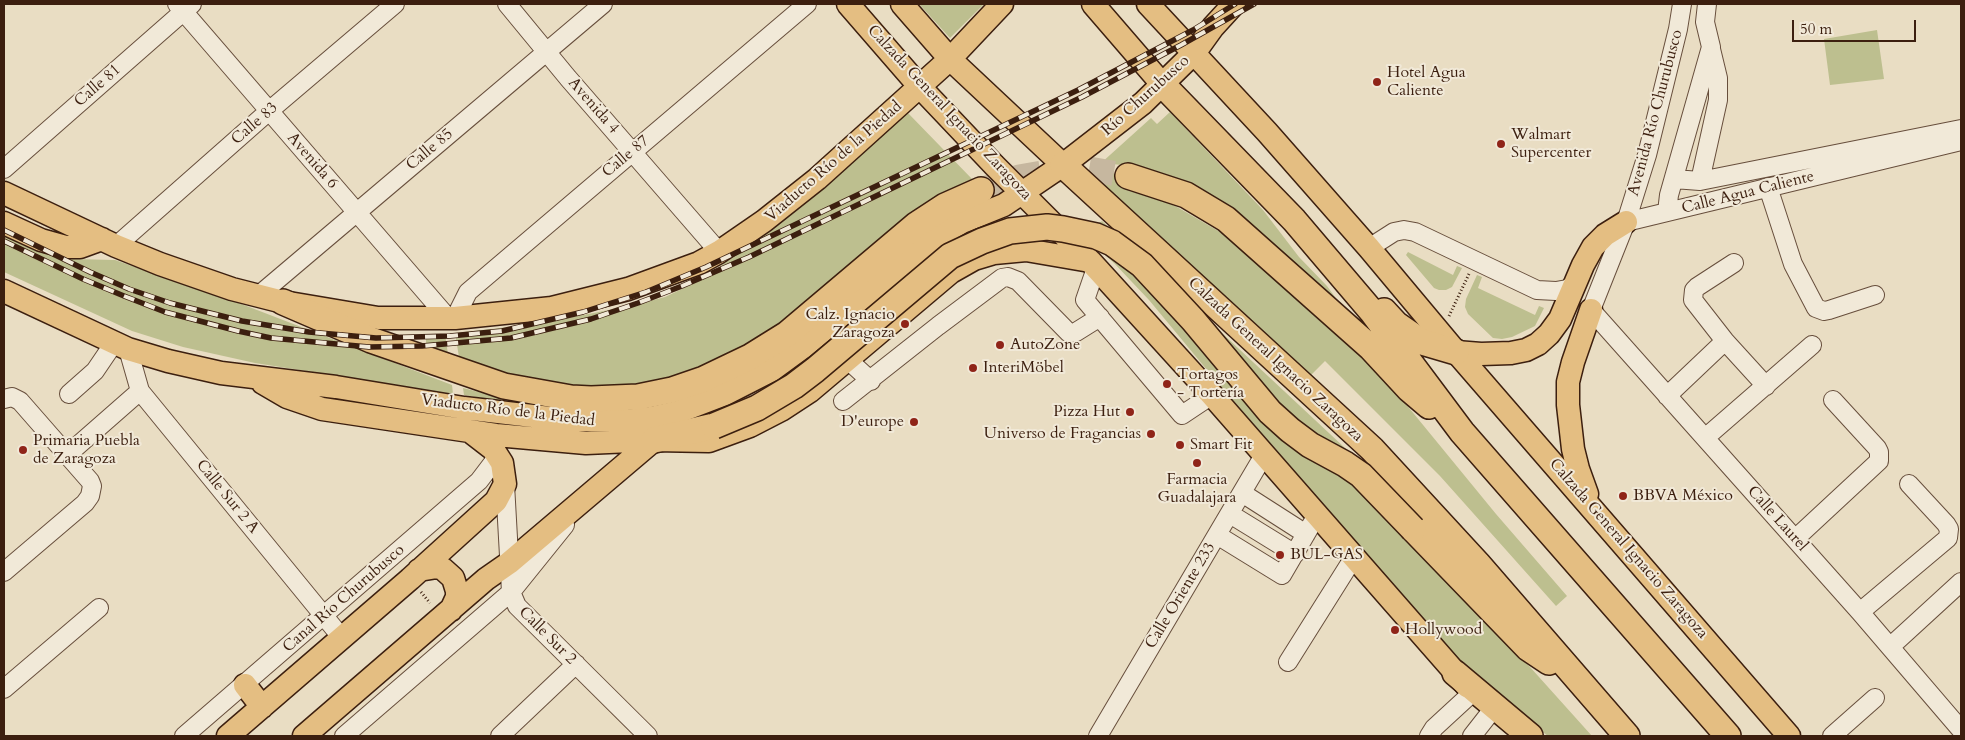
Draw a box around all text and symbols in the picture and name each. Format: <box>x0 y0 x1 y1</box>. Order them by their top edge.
scale bar <box>1795 10 1919 42</box>
text: 50 m <box>1800 19 1832 39</box>
street label: Calzada General Ignacio Zaragoza <box>863 21 1035 205</box>
street label: Avenida Río Churubusco <box>1625 28 1687 198</box>
street label: Río Churubusco <box>1098 52 1194 140</box>
street label: Calle 81 <box>71 61 125 111</box>
place label: Hotel Agua Caliente <box>1387 63 1466 101</box>
street label: Avenida 4 <box>563 74 623 138</box>
marker: Hotel Agua Caliente <box>1371 76 1383 88</box>
street label: Viaducto Río de la Piedad <box>762 97 906 227</box>
street label: Calle 83 <box>228 99 282 149</box>
street label: Calle 85 <box>403 125 457 175</box>
place label: Walmart Supercenter <box>1511 125 1591 163</box>
street label: Avenida 6 <box>282 129 342 193</box>
street label: Calle 87 <box>599 132 653 182</box>
marker: Walmart Supercenter <box>1495 138 1507 150</box>
street label: Calle Agua Caliente <box>1680 167 1816 219</box>
street label: Calzada General Ignacio Zaragoza <box>1183 274 1367 446</box>
place label: Calz. Ignacio Zaragoza <box>805 305 895 343</box>
marker: Calz. Ignacio Zaragoza <box>899 318 911 330</box>
place label: AutoZone <box>1010 335 1080 355</box>
marker: AutoZone <box>994 339 1006 351</box>
place label: InteriMöbel <box>983 358 1064 378</box>
marker: InteriMöbel <box>967 362 979 374</box>
place label: Tortagos - Tortería <box>1177 365 1244 403</box>
marker: Tortagos - Tortería <box>1161 378 1173 390</box>
street label: Viaducto Río de la Piedad <box>420 391 596 431</box>
place label: Pizza Hut <box>1053 402 1120 422</box>
marker: Pizza Hut <box>1124 406 1136 418</box>
place label: D'europe <box>841 412 904 432</box>
marker: D'europe <box>908 416 920 428</box>
place label: Universo de Fragancias <box>984 424 1141 444</box>
marker: Universo de Fragancias <box>1145 428 1157 440</box>
place label: Primaria Puebla de Zaragoza <box>33 431 140 469</box>
place label: Smart Fit <box>1190 435 1252 455</box>
marker: Smart Fit <box>1174 439 1186 451</box>
marker: Primaria Puebla de Zaragoza <box>17 444 29 456</box>
street label: Calzada General Ignacio Zaragoza <box>1545 455 1711 643</box>
street label: Calle Sur 2 A <box>191 456 263 538</box>
marker: Farmacia Guadalajara <box>1191 457 1203 469</box>
place label: Farmacia Guadalajara <box>1158 470 1236 508</box>
street label: Calle Laurel <box>1743 482 1811 556</box>
place label: BBVA México <box>1633 486 1733 506</box>
marker: BBVA México <box>1617 490 1629 502</box>
street label: Calle Oriente 233 <box>1142 539 1220 653</box>
street label: Canal Río Churubusco <box>279 541 409 657</box>
place label: BUL-GAS <box>1290 545 1363 565</box>
marker: BUL-GAS <box>1274 549 1286 561</box>
street label: Calle Sur 2 <box>514 603 580 669</box>
place label: Hollywood <box>1405 620 1482 640</box>
marker: Hollywood <box>1389 624 1401 636</box>

